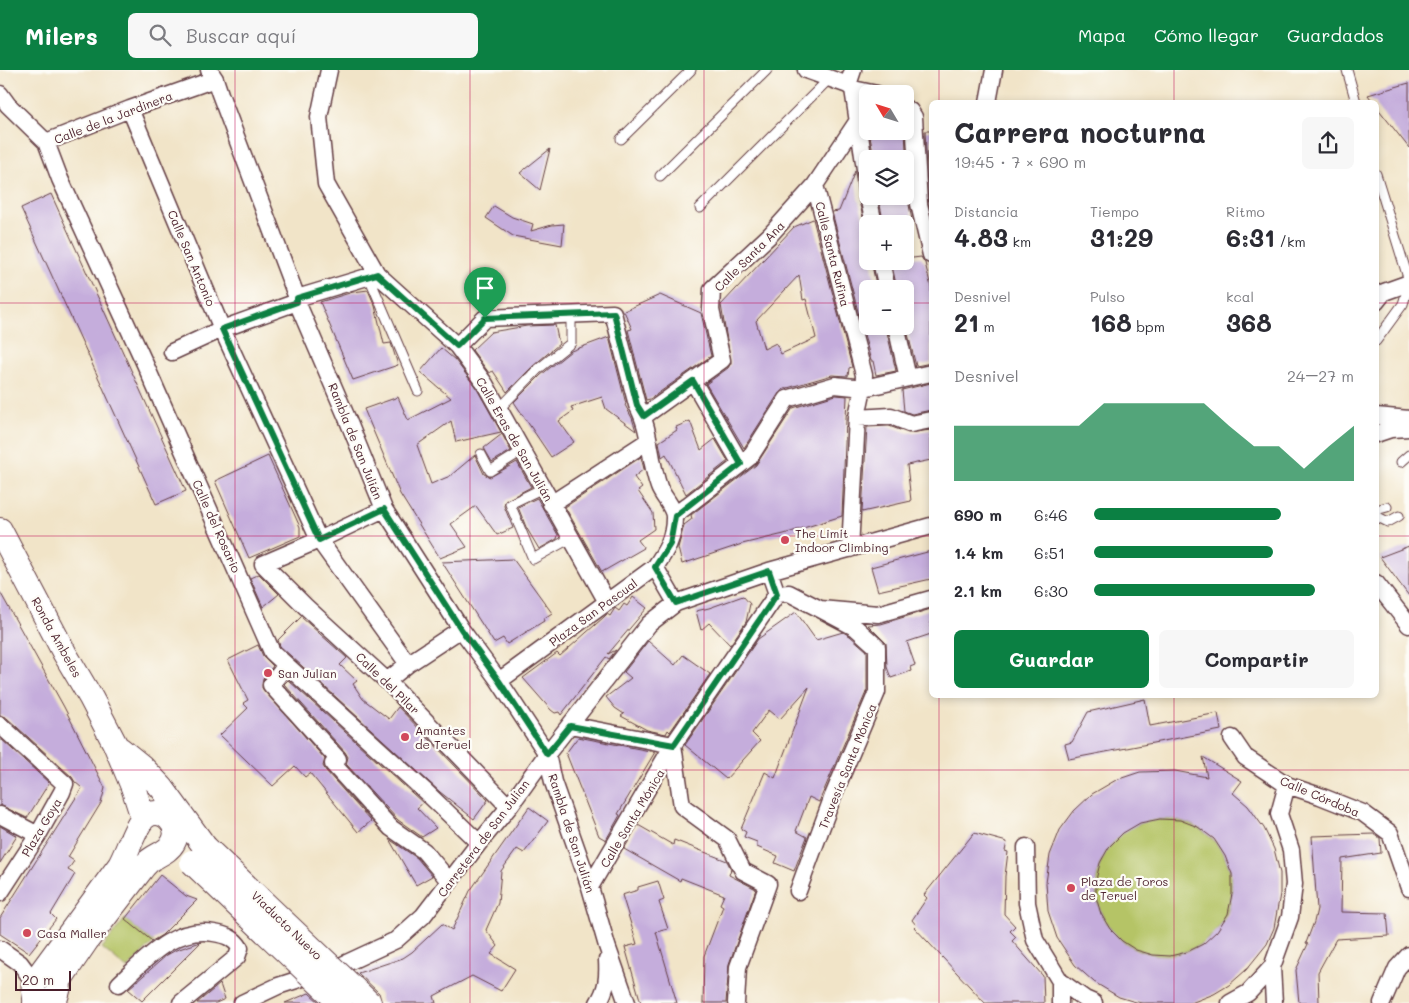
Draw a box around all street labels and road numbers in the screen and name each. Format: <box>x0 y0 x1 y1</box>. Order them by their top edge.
street label: Calle de la Jardinera <box>52 87 174 147</box>
street label: Calle Santa Rufina <box>812 200 854 308</box>
street label: Calle San Antonio <box>165 208 219 308</box>
street label: Calle Santa Ana <box>710 217 788 295</box>
street label: Calle Eras de San Julián <box>473 374 557 504</box>
street label: Rambla de San Julián <box>325 380 387 502</box>
street label: Calle del Rosario <box>189 477 245 575</box>
street label: Plaza San Pascual <box>546 575 640 649</box>
street label: Ronda Ambeles <box>28 594 86 680</box>
street label: Calle del Pilar <box>353 649 423 717</box>
street label: Travesía Santa Mónica <box>815 701 879 831</box>
street label: Calle Santa Mónica <box>596 766 668 870</box>
street label: Rambla de San Julián <box>545 771 599 895</box>
street label: Calle Córdoba <box>1278 772 1362 820</box>
street label: Carretera de San Julian <box>434 776 532 900</box>
street label: Plaza Goya <box>17 795 65 859</box>
street label: Viaducto Nuevo <box>248 887 326 963</box>

